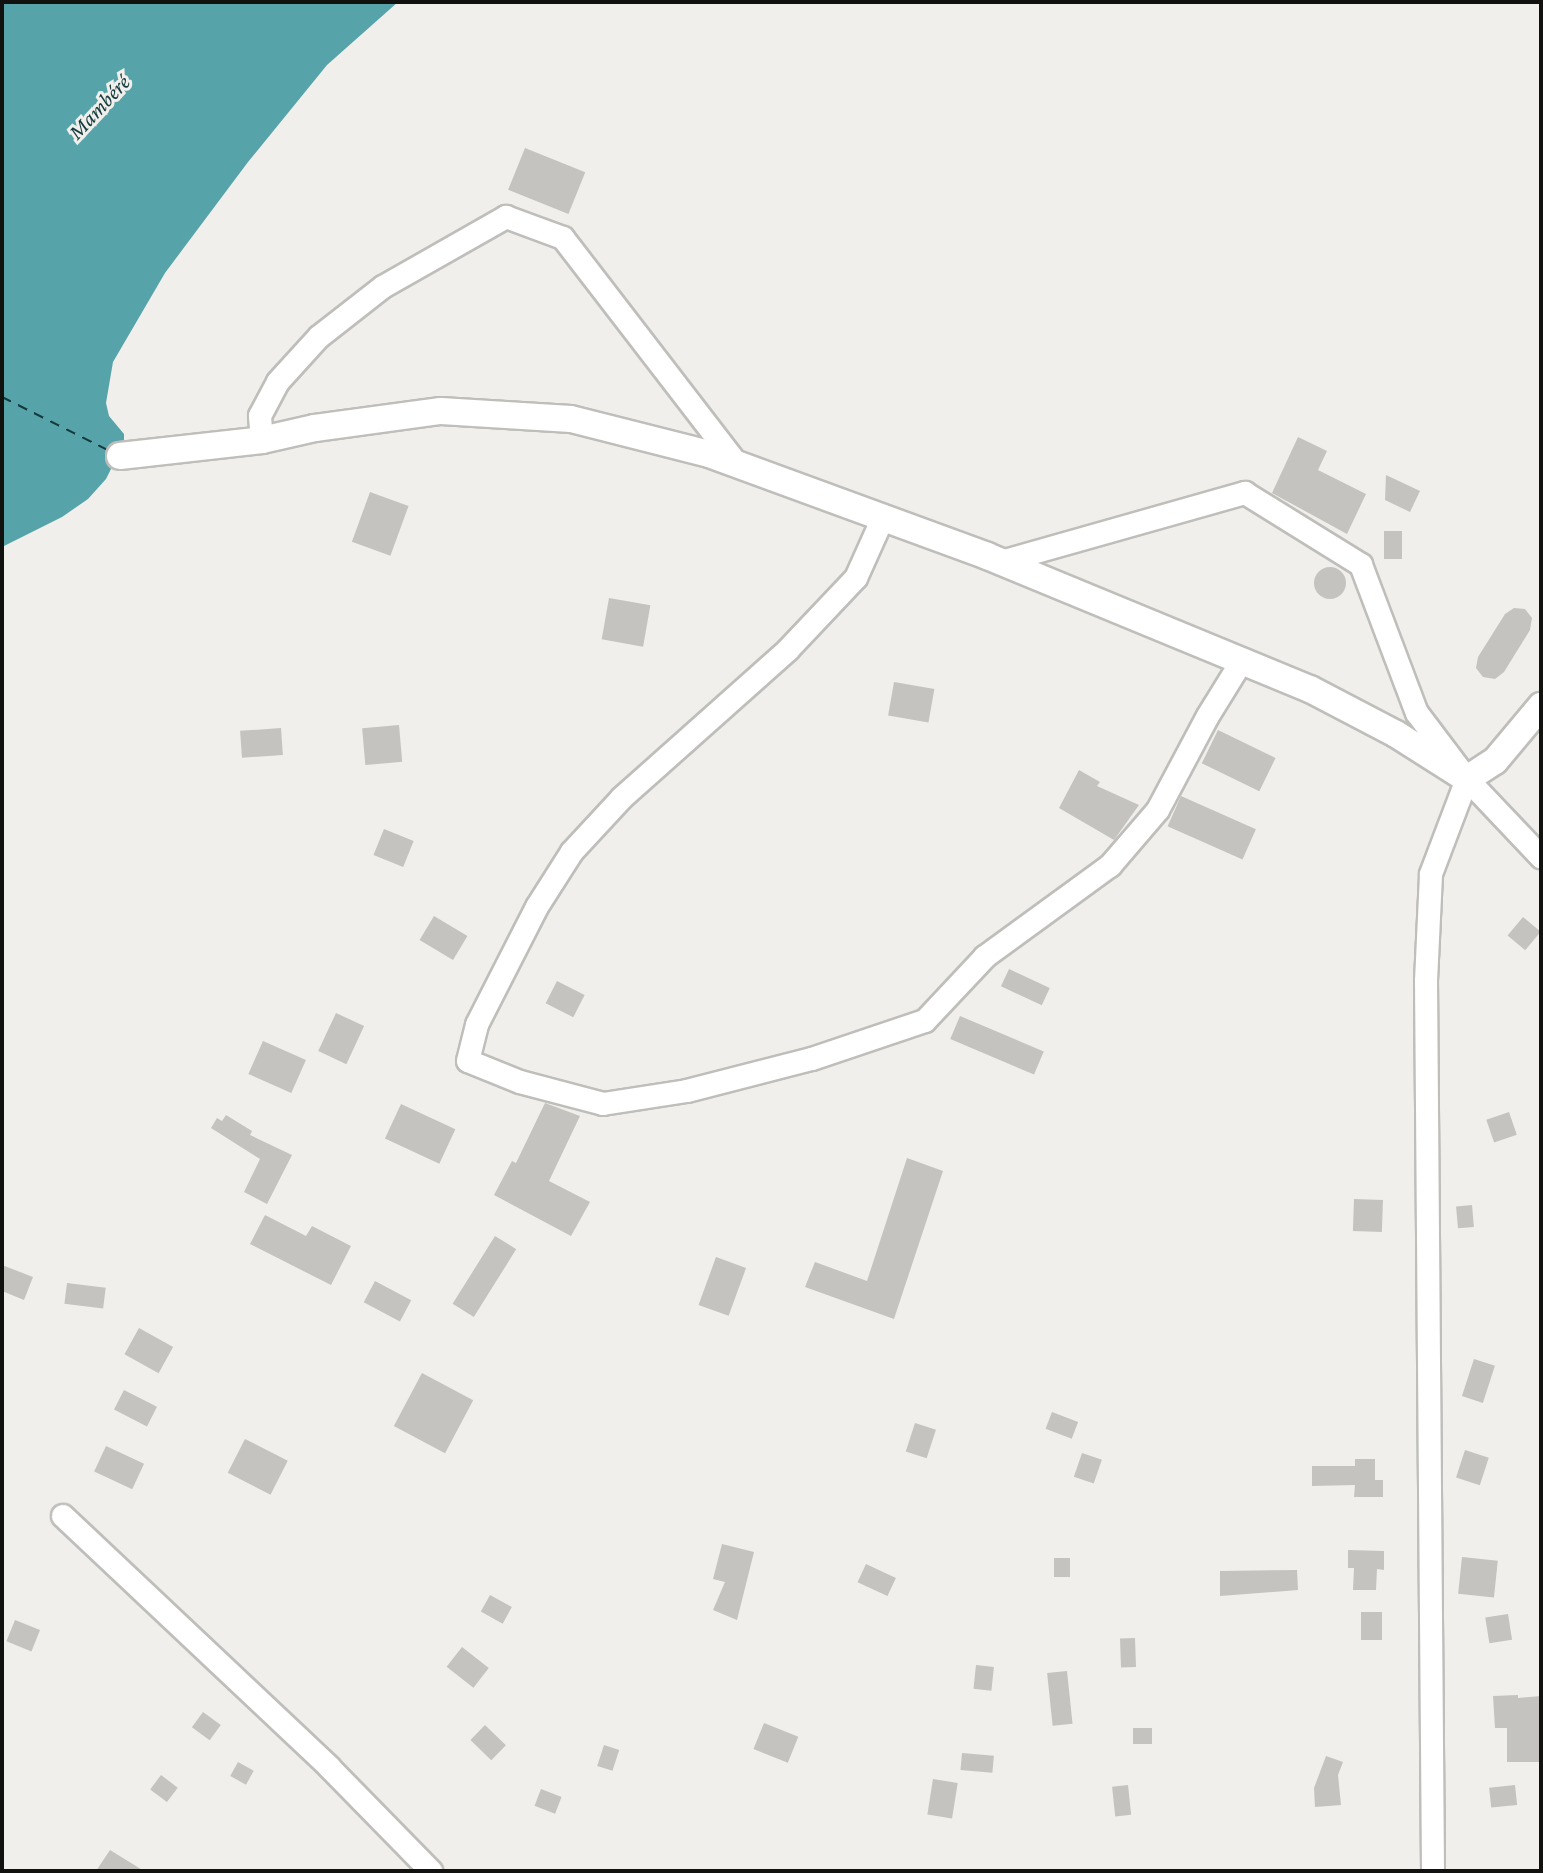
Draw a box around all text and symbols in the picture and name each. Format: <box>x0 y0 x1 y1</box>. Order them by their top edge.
water label: Mambéré <box>63 69 135 145</box>

